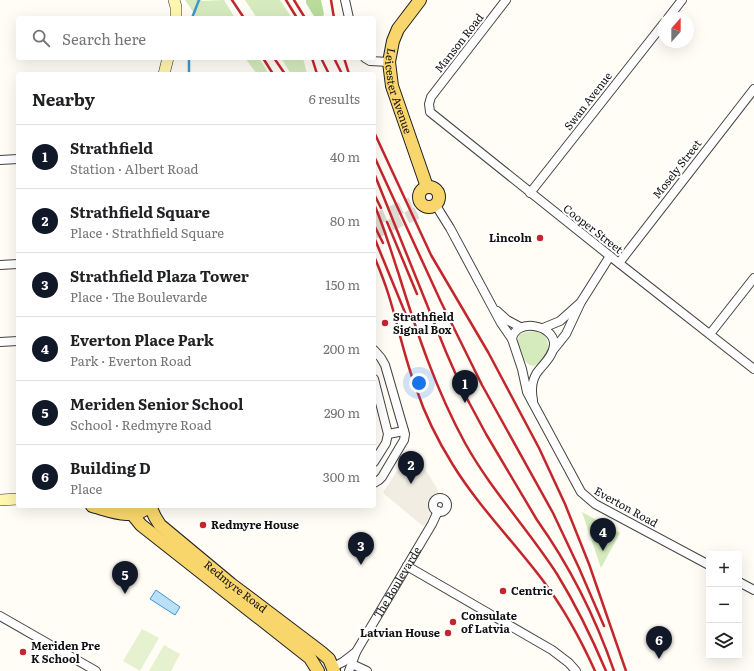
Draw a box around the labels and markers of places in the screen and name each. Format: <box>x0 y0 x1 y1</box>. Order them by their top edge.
place label: Lincoln <box>489 229 532 245</box>
marker: Lincoln <box>535 233 545 243</box>
place label: Strathfield Signal Box <box>393 308 454 337</box>
marker: Strathfield Signal Box <box>380 318 390 328</box>
pin: 1 <box>452 370 478 403</box>
pin: 2 <box>398 451 424 484</box>
place label: Redmyre House <box>211 516 299 532</box>
pin: 4 <box>590 518 616 551</box>
marker: Redmyre House <box>198 520 208 530</box>
pin: 3 <box>348 532 374 565</box>
pin: 5 <box>112 561 138 594</box>
place label: Centric <box>511 582 553 598</box>
marker: Centric <box>498 586 508 596</box>
place label: Consulate of Latvia <box>461 607 517 636</box>
marker: Consulate of Latvia <box>448 617 458 627</box>
place label: Latvian House <box>360 624 440 640</box>
pin: 6 <box>646 626 672 659</box>
marker: Latvian House <box>443 628 453 638</box>
place label: Meriden Pre K School <box>31 637 100 666</box>
marker: Meriden Pre K School <box>18 647 28 657</box>

